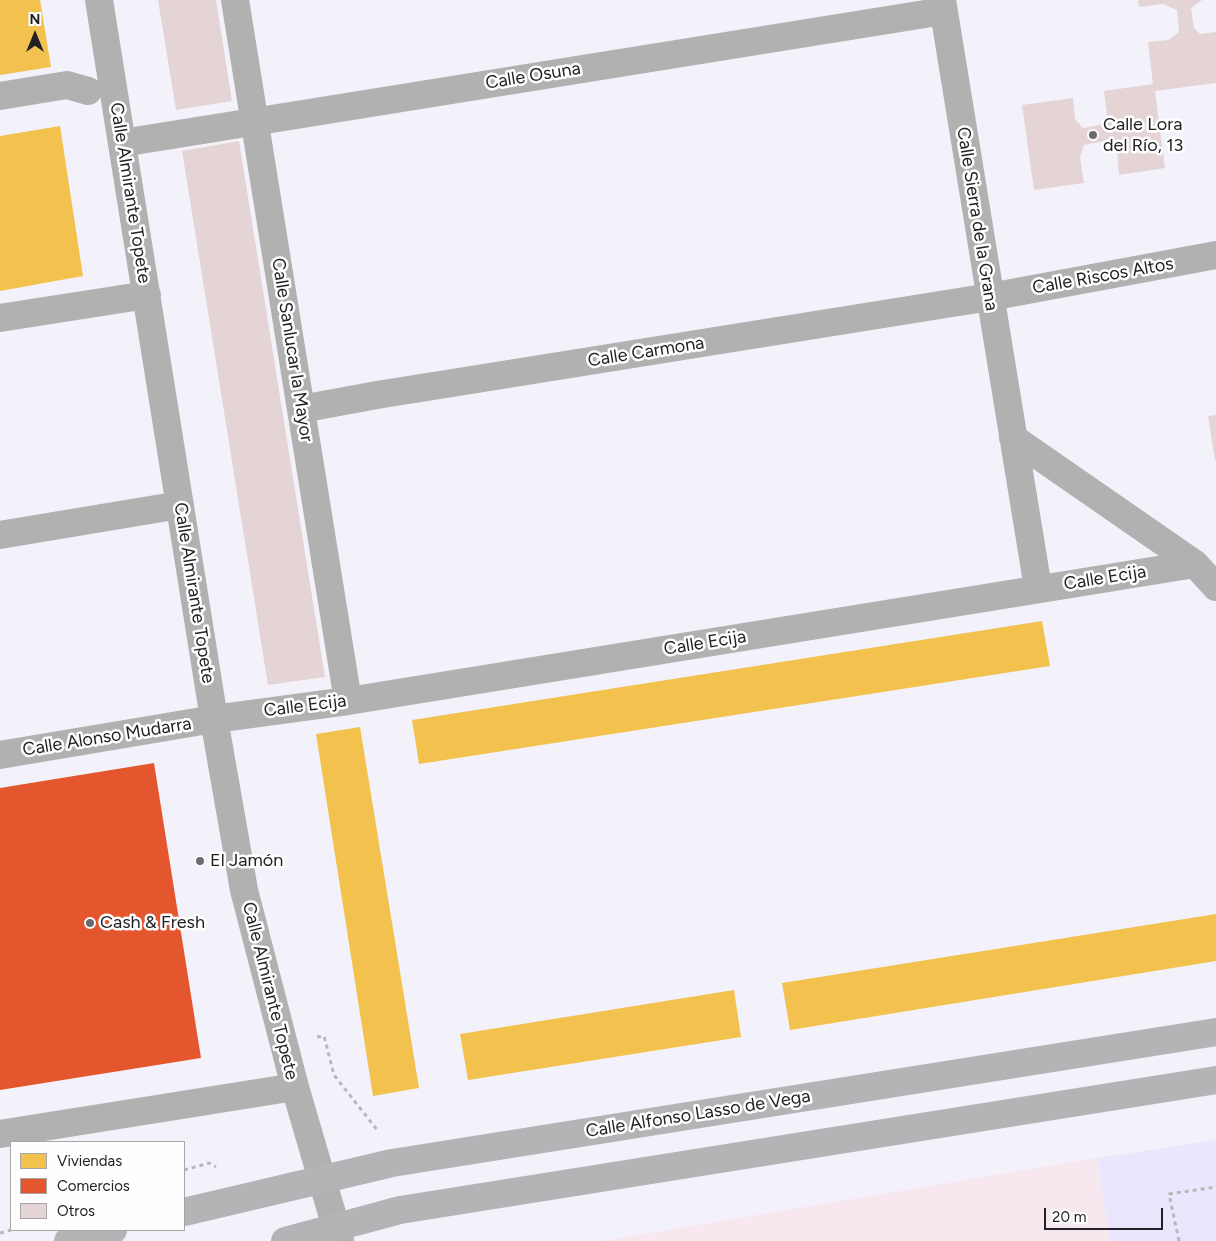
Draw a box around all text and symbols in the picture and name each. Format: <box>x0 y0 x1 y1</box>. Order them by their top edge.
north arrow <box>10 10 60 60</box>
text: N <box>30 11 40 28</box>
street label: Calle Osuna <box>484 58 582 94</box>
street label: Calle Almirante Topete <box>105 101 155 285</box>
place label: Calle Lora del Río, 13 <box>1103 114 1183 156</box>
street label: Calle Sierra de la Grana <box>952 126 1002 312</box>
marker: Calle Lora del Río, 13 <box>1087 129 1099 141</box>
street label: Calle Riscos Altos <box>1031 253 1175 299</box>
street label: Calle Sanlucar la Mayor <box>267 257 317 443</box>
street label: Calle Carmona <box>586 332 706 372</box>
street label: Calle Almirante Topete <box>169 501 219 685</box>
street label: Calle Ecija <box>1062 561 1148 595</box>
street label: Calle Ecija <box>662 626 748 660</box>
street label: Calle Ecija <box>263 690 347 722</box>
street label: Calle Alonso Mudarra <box>21 713 193 761</box>
place label: El Jamón <box>210 850 283 872</box>
marker: El Jamón <box>194 855 206 867</box>
street label: Calle Almirante Topete <box>237 900 303 1082</box>
place label: Cash & Fresh <box>100 912 205 934</box>
marker: Cash & Fresh <box>84 917 96 929</box>
street label: Calle Alfonso Lasso de Vega <box>584 1086 812 1142</box>
legend <box>10 1141 185 1231</box>
text: Viviendas <box>57 1152 122 1170</box>
text: Comercios <box>57 1177 130 1195</box>
scale bar <box>1046 1198 1165 1230</box>
text: Otros <box>57 1202 95 1220</box>
text: 20 m <box>1052 1208 1086 1226</box>

